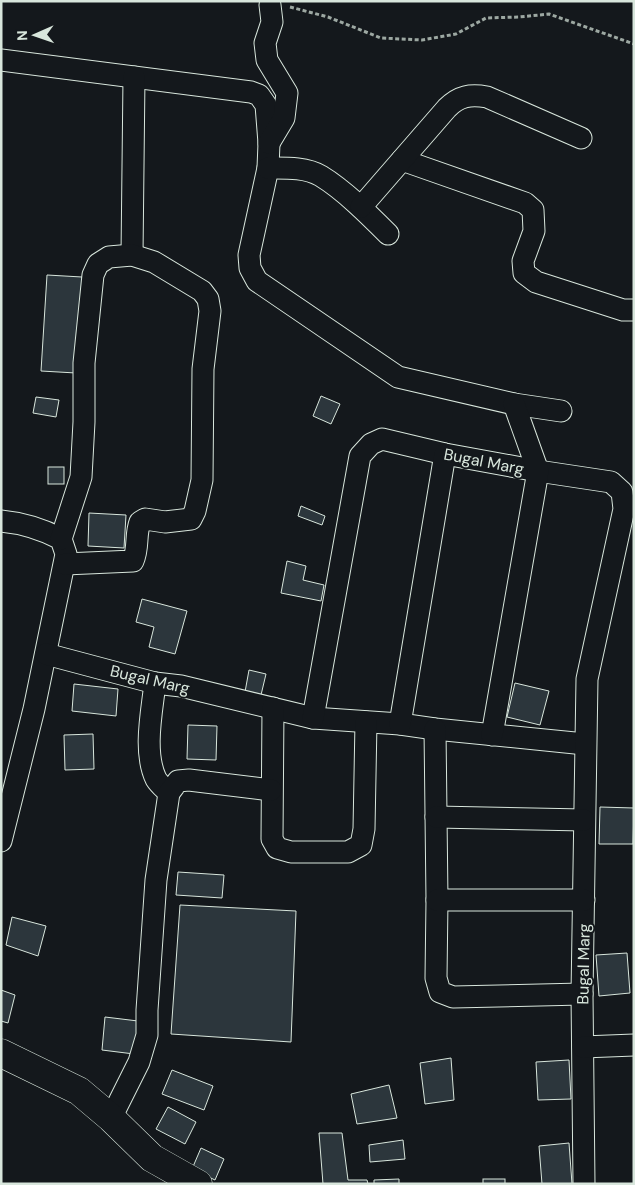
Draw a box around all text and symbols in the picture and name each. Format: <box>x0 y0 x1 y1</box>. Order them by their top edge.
north arrow <box>10 10 60 60</box>
text: N <box>13 30 31 41</box>
street label: Bugal Marg <box>442 443 526 480</box>
street label: Bugal Marg <box>108 660 192 699</box>
street label: Bugal Marg <box>572 923 595 1005</box>

